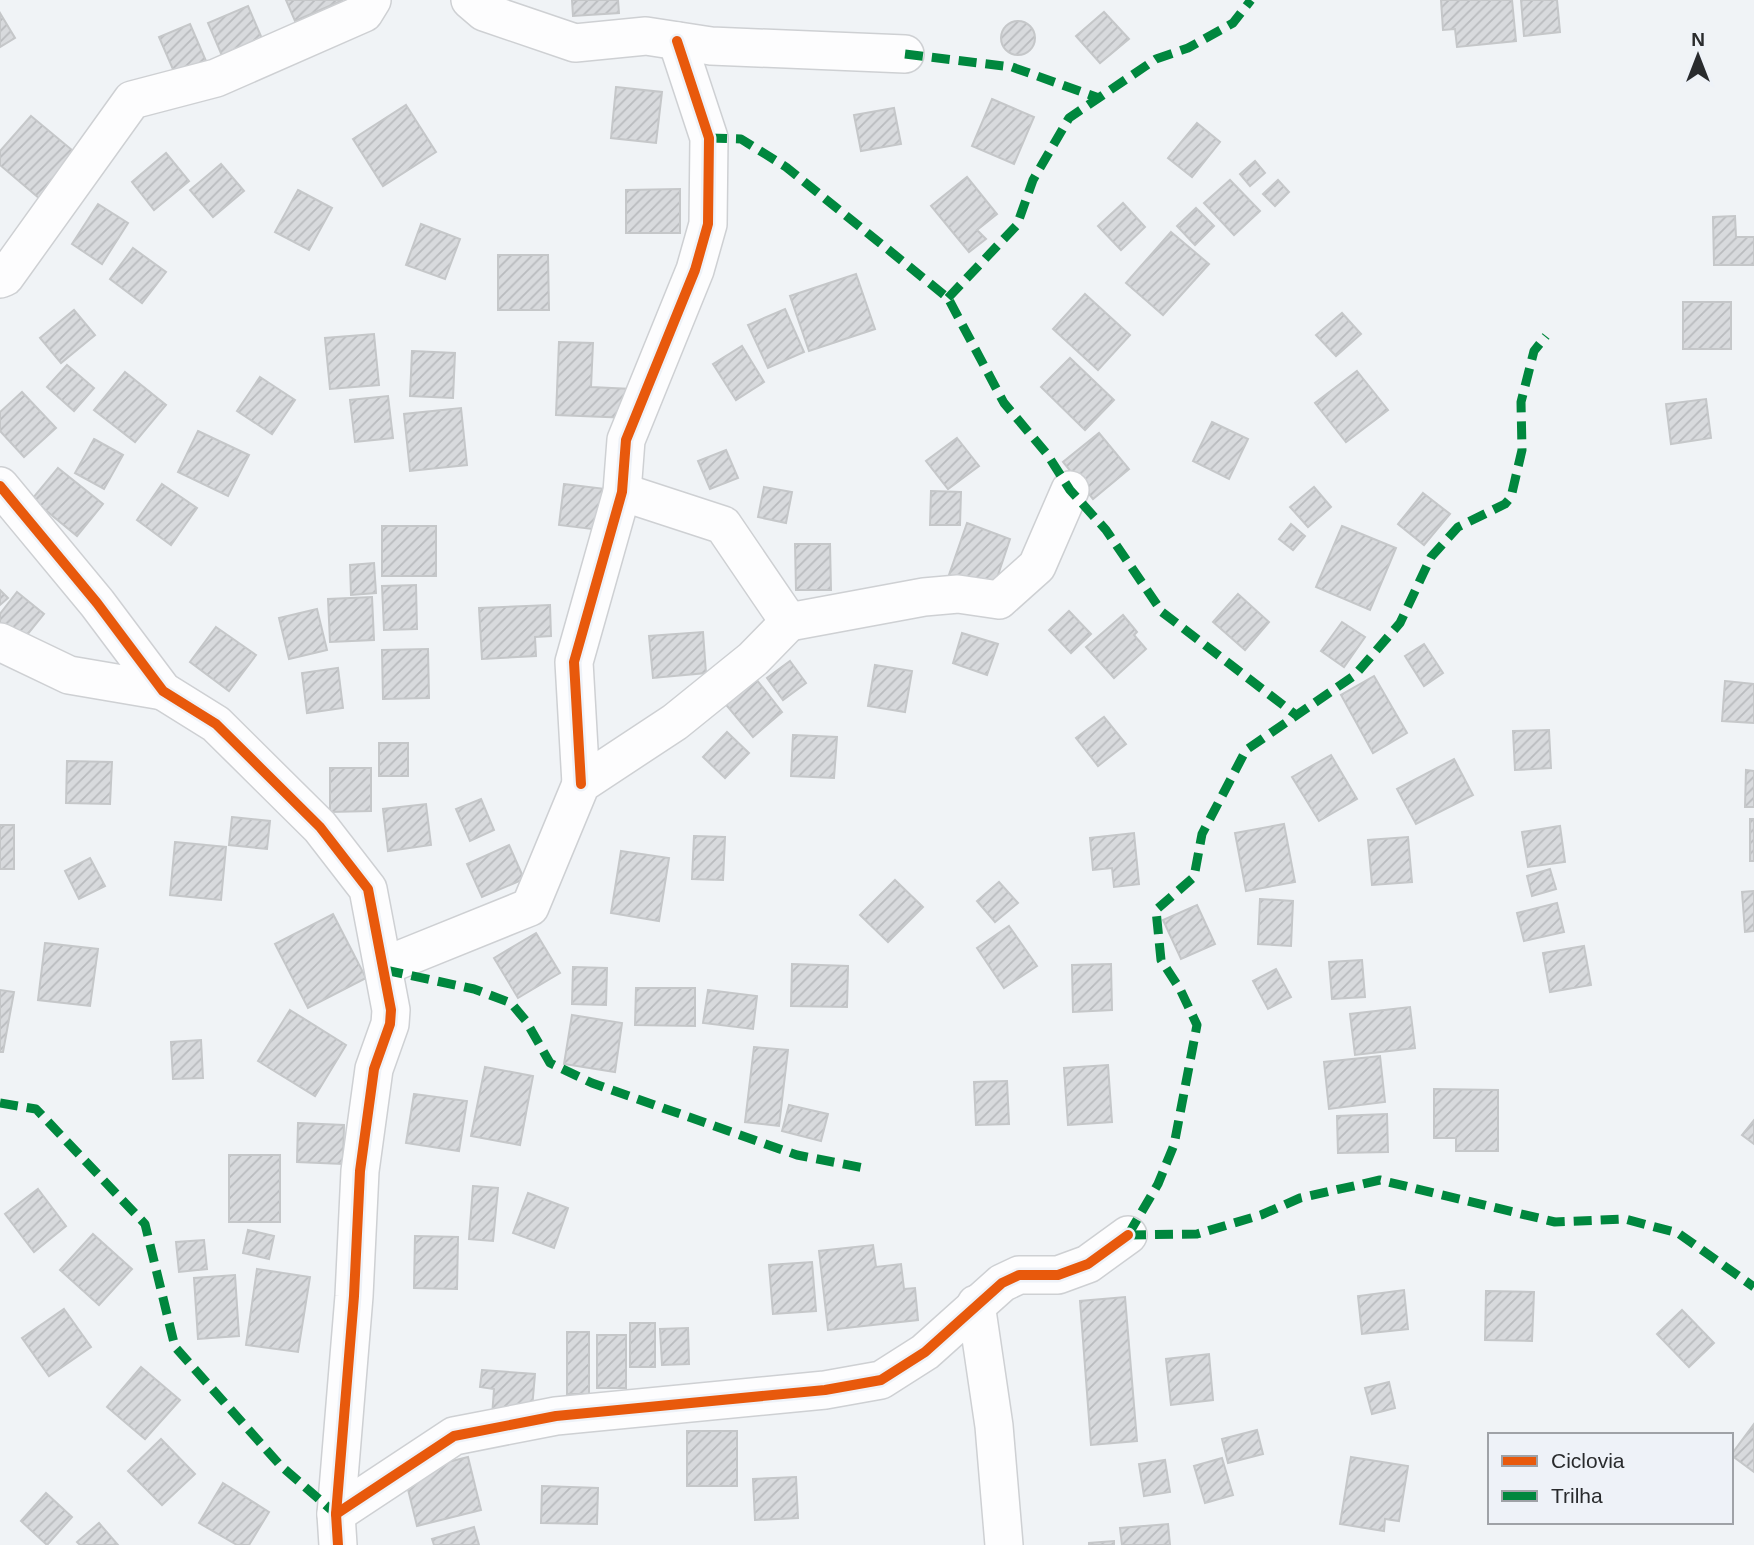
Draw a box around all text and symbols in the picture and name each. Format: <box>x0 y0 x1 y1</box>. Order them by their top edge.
north arrow <box>1663 21 1733 91</box>
text: N <box>1691 29 1705 50</box>
legend <box>1488 1433 1733 1524</box>
text: Ciclovia <box>1551 1449 1625 1472</box>
text: Trilha <box>1551 1484 1603 1507</box>

